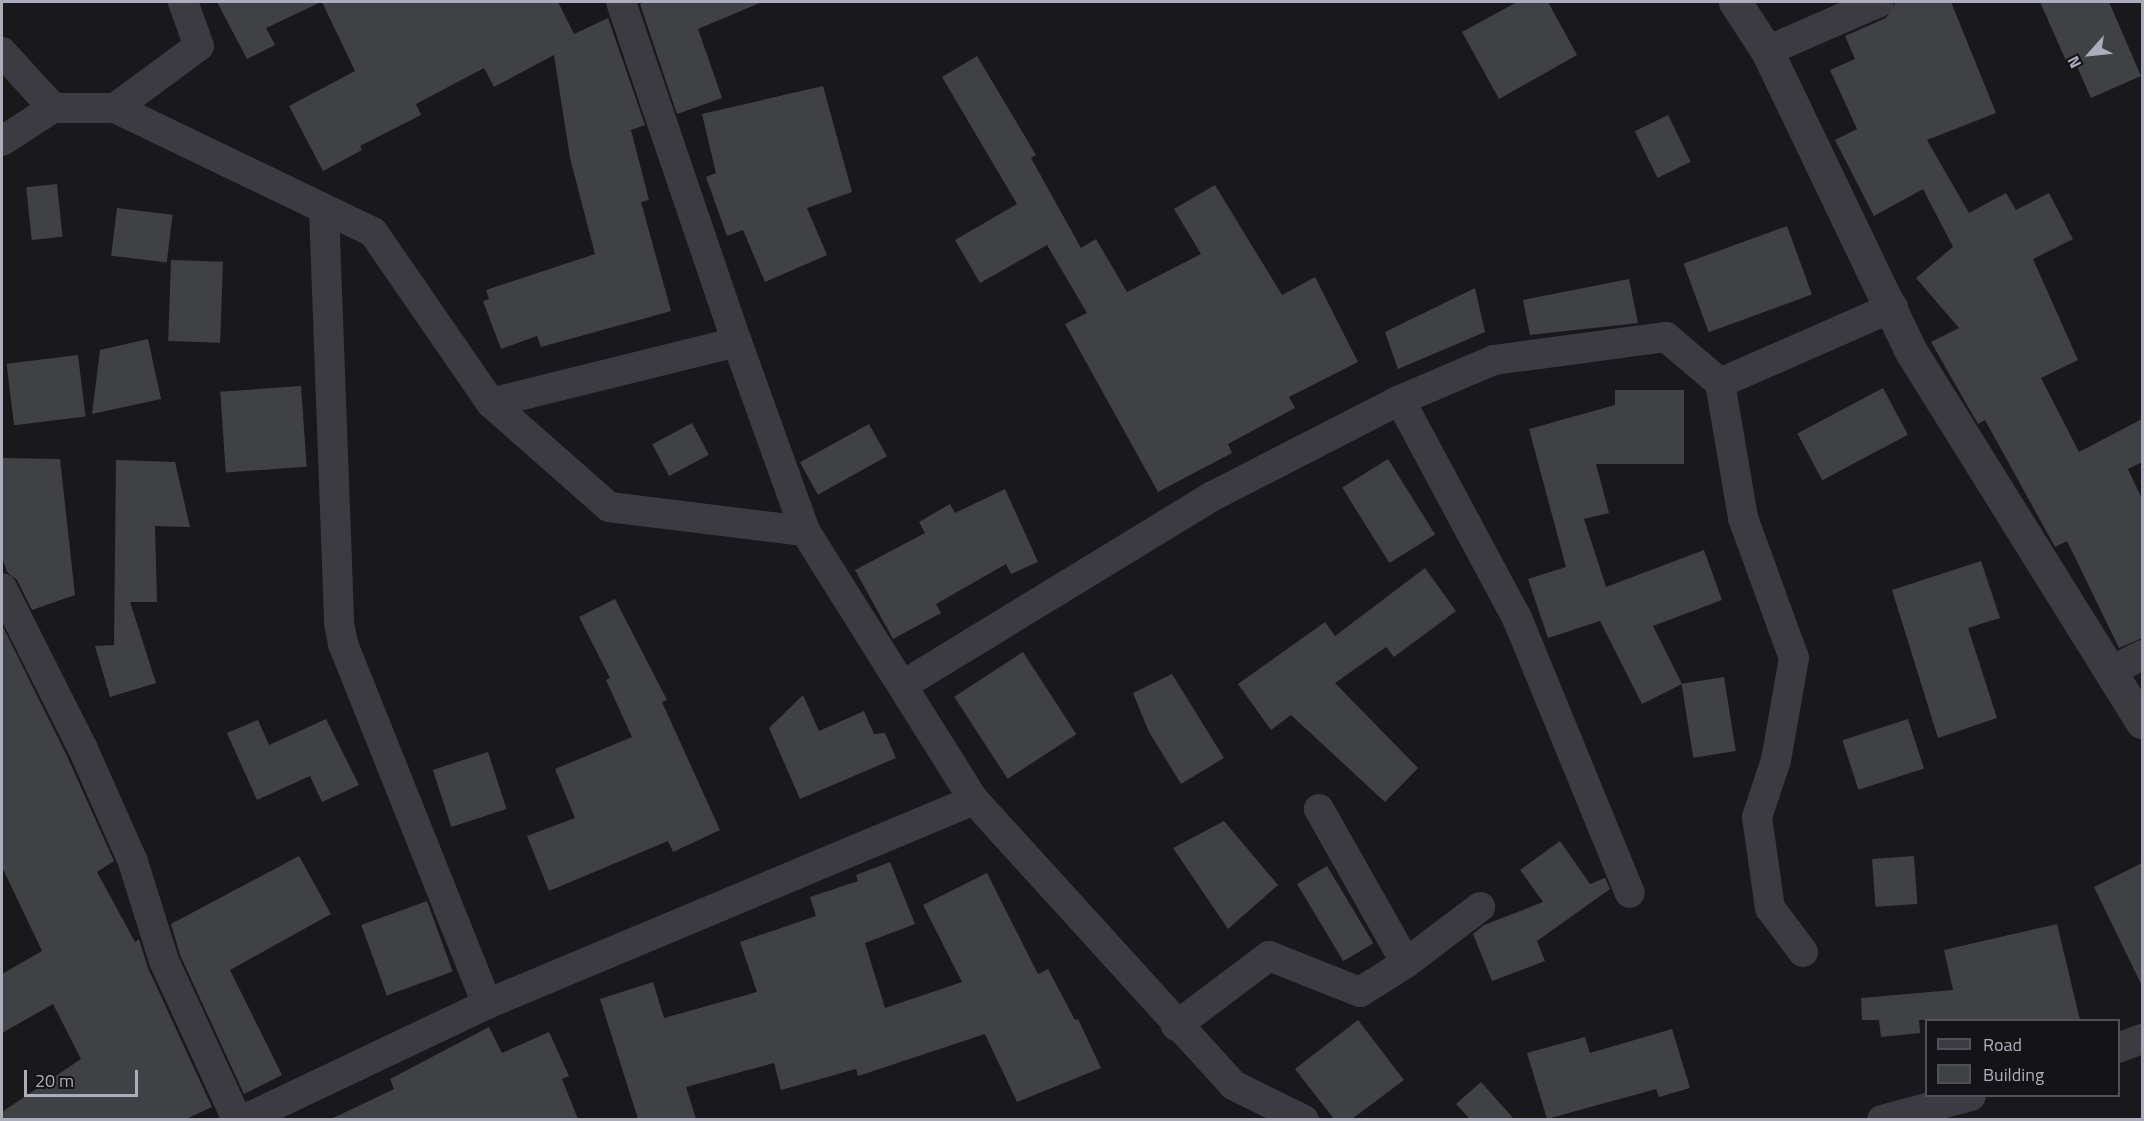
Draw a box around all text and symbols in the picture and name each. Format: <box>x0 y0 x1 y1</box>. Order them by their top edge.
north arrow <box>2060 24 2120 84</box>
text: N <box>2061 52 2087 73</box>
legend <box>1925 1019 2120 1097</box>
text: Road <box>1983 1031 2022 1058</box>
scale bar <box>27 1058 141 1096</box>
text: Building <box>1983 1061 2044 1088</box>
text: 20 m <box>35 1067 74 1094</box>

